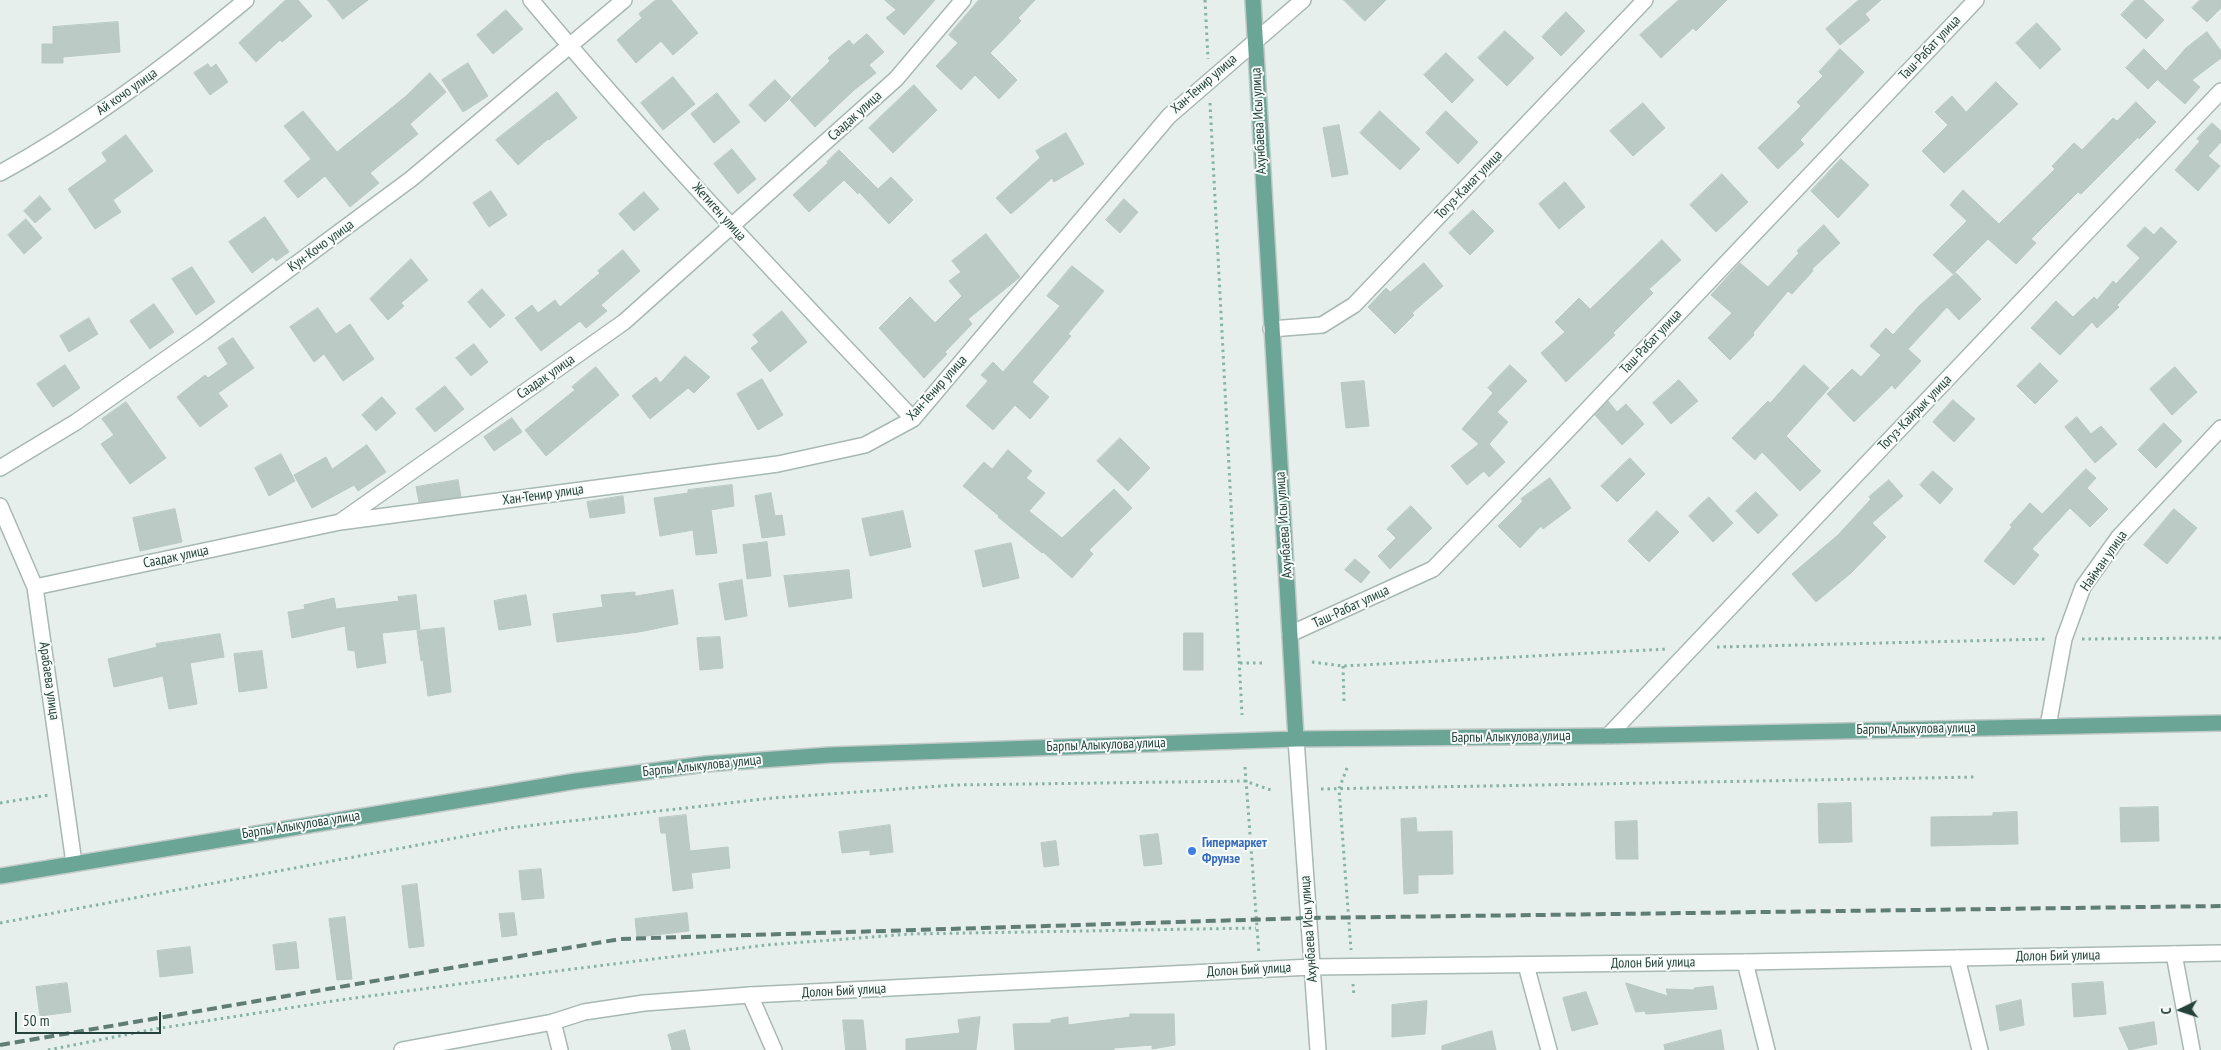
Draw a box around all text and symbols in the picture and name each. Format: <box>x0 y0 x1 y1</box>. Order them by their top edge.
street label: Таш-Рабат улица <box>1896 12 1964 84</box>
street label: Хан-Тенир улица <box>1168 51 1240 117</box>
street label: Ай кочо улица <box>93 65 161 119</box>
street label: Ахунбаева Исы улица <box>1248 67 1270 175</box>
street label: Саадак улица <box>825 88 885 144</box>
street label: Тогуз-Канат улица <box>1432 147 1506 223</box>
street label: Жетиген улица <box>688 179 750 245</box>
street label: Кун-Кочо улица <box>285 216 357 276</box>
street label: Таш-Рабат улица <box>1617 306 1685 378</box>
street label: Саадак улица <box>514 351 578 403</box>
street label: Хан-Тенир улица <box>903 352 971 424</box>
street label: Тогуз-Кайрык улица <box>1875 372 1955 454</box>
street label: Ахунбаева Исы улица <box>1272 471 1296 579</box>
street label: Хан-Тенир улица <box>501 481 585 509</box>
street label: Найман улица <box>2077 528 2131 594</box>
street label: Саадак улица <box>142 542 210 572</box>
street label: Таш-Рабат улица <box>1310 582 1392 632</box>
street label: Арабаева улица <box>35 641 63 721</box>
street label: Барпы Алыкулова улица <box>1856 720 1976 738</box>
street label: Барпы Алыкулова улица <box>1451 728 1571 746</box>
street label: Барпы Алыкулова улица <box>1046 735 1166 755</box>
street label: Барпы Алыкулова улица <box>642 751 762 781</box>
street label: Барпы Алыкулова улица <box>241 807 361 843</box>
place label: Гипермаркет Фрунзе <box>1202 835 1267 868</box>
marker: Гипермаркет Фрунзе <box>1186 845 1198 857</box>
street label: Ахунбаева Исы улица <box>1297 875 1321 983</box>
street label: Долон Бий улица <box>2016 947 2100 965</box>
street label: Долон Бий улица <box>1611 954 1695 972</box>
street label: Долон Бий улица <box>1206 959 1292 981</box>
street label: Долон Бий улица <box>801 980 887 1002</box>
north arrow <box>2156 985 2206 1035</box>
scale bar <box>18 1002 164 1034</box>
text: С <box>2157 1007 2175 1015</box>
text: 50 m <box>23 1011 49 1030</box>

